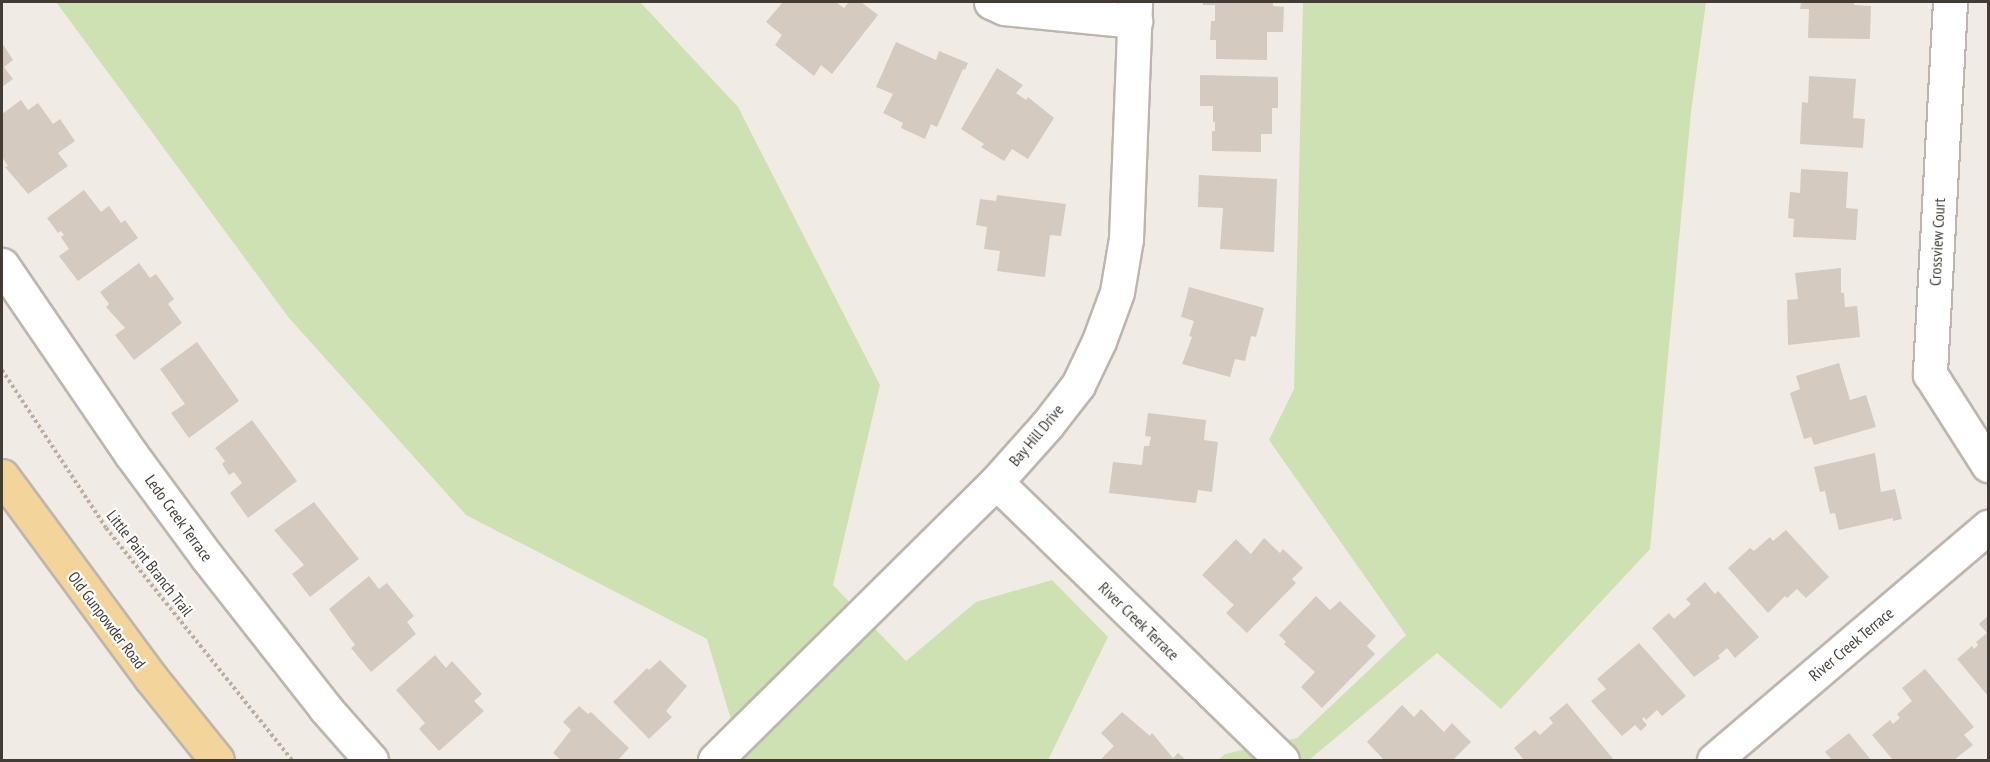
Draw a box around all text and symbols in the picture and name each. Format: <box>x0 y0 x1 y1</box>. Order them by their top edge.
street label: Crossview Court <box>1925 197 1949 287</box>
street label: Bay Hill Drive <box>1004 400 1068 470</box>
street label: Ledo Creek Terrace <box>141 471 217 565</box>
street label: Little Paint Branch Trail <box>103 506 197 620</box>
street label: Old Gunpowder Road <box>64 568 150 672</box>
street label: River Creek Terrace <box>1094 578 1184 664</box>
street label: River Creek Terrace <box>1805 603 1897 685</box>

